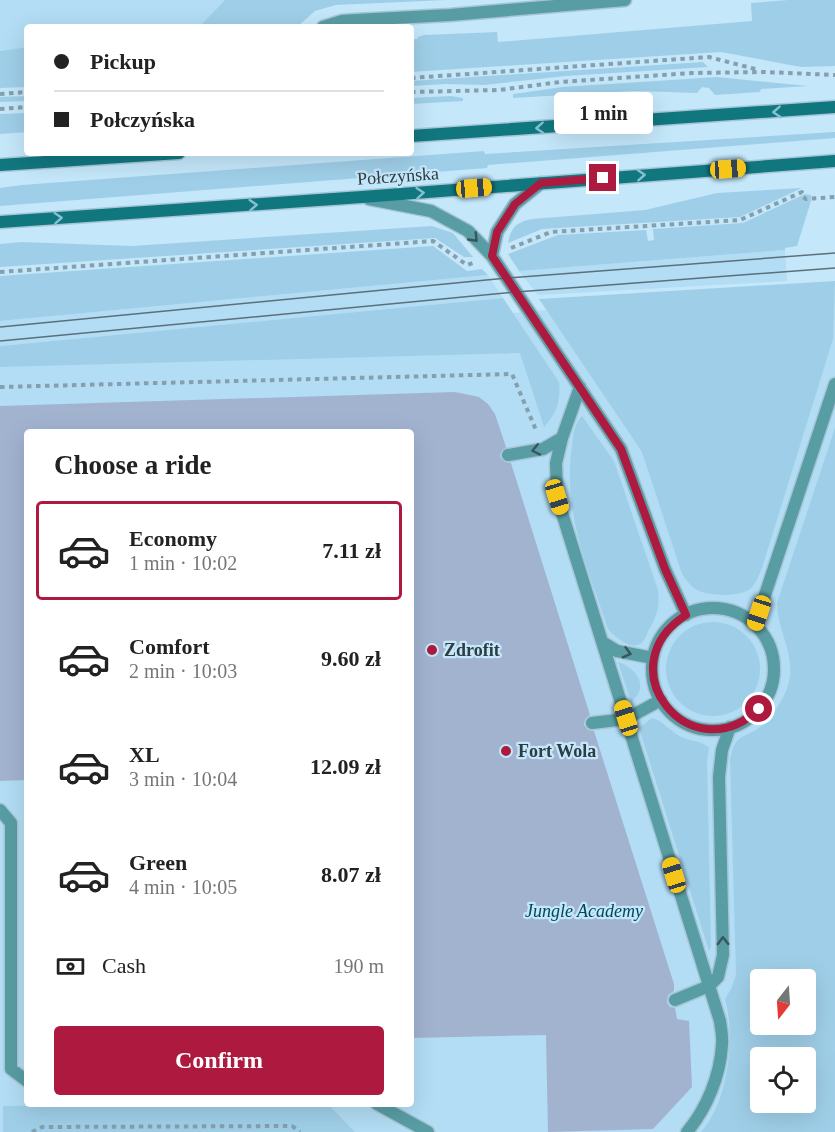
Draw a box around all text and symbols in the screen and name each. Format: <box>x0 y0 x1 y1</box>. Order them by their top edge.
text: Pickup <box>90 49 156 74</box>
callout: 1 min <box>554 91 652 133</box>
text: 1 min <box>579 102 628 124</box>
one-way arrow <box>772 105 781 118</box>
text: Połczyńska <box>90 107 195 132</box>
one-way arrow <box>536 121 545 134</box>
car <box>709 159 747 179</box>
street label: Połczyńska <box>356 163 440 189</box>
route end <box>589 164 616 191</box>
one-way arrow <box>637 169 646 182</box>
car <box>455 177 493 199</box>
one-way arrow <box>416 186 425 199</box>
one-way arrow <box>248 198 257 211</box>
one-way arrow <box>54 212 63 225</box>
one-way arrow <box>467 231 478 241</box>
one-way arrow <box>531 442 541 455</box>
text: Choose a ride <box>54 450 212 480</box>
car <box>543 477 571 517</box>
icon: car <box>57 524 111 578</box>
text: Economy <box>129 526 217 551</box>
text: 7.11 zł <box>322 538 381 563</box>
text: 1 min · 10:02 <box>129 552 237 574</box>
car <box>745 593 773 633</box>
icon: car <box>57 632 111 686</box>
text: Comfort <box>129 634 210 659</box>
place label: Zdrofit <box>444 640 500 660</box>
marker: Zdrofit <box>425 643 439 657</box>
text: 9.60 zł <box>321 646 381 671</box>
one-way arrow <box>621 646 632 658</box>
text: 2 min · 10:03 <box>129 660 237 682</box>
route start <box>745 695 772 722</box>
car <box>612 698 640 738</box>
icon: car <box>57 740 111 794</box>
place label: Fort Wola <box>518 741 596 761</box>
text: XL <box>129 742 160 767</box>
marker: Fort Wola <box>499 744 513 758</box>
text: 12.09 zł <box>310 754 381 779</box>
text: 3 min · 10:04 <box>129 768 237 790</box>
icon: car <box>57 848 111 902</box>
text: Green <box>129 850 187 875</box>
car <box>660 855 688 895</box>
text: 8.07 zł <box>321 862 381 887</box>
text: 4 min · 10:05 <box>129 876 237 898</box>
park label: Jungle Academy <box>525 901 643 921</box>
one-way arrow <box>717 937 729 946</box>
icon: cash <box>54 950 87 983</box>
text: Cash <box>102 953 146 978</box>
text: 190 m <box>333 955 384 977</box>
north arrow <box>750 969 816 1035</box>
map controls <box>750 969 816 1113</box>
button: Confirm <box>54 1026 384 1095</box>
button: locate <box>750 1047 816 1113</box>

